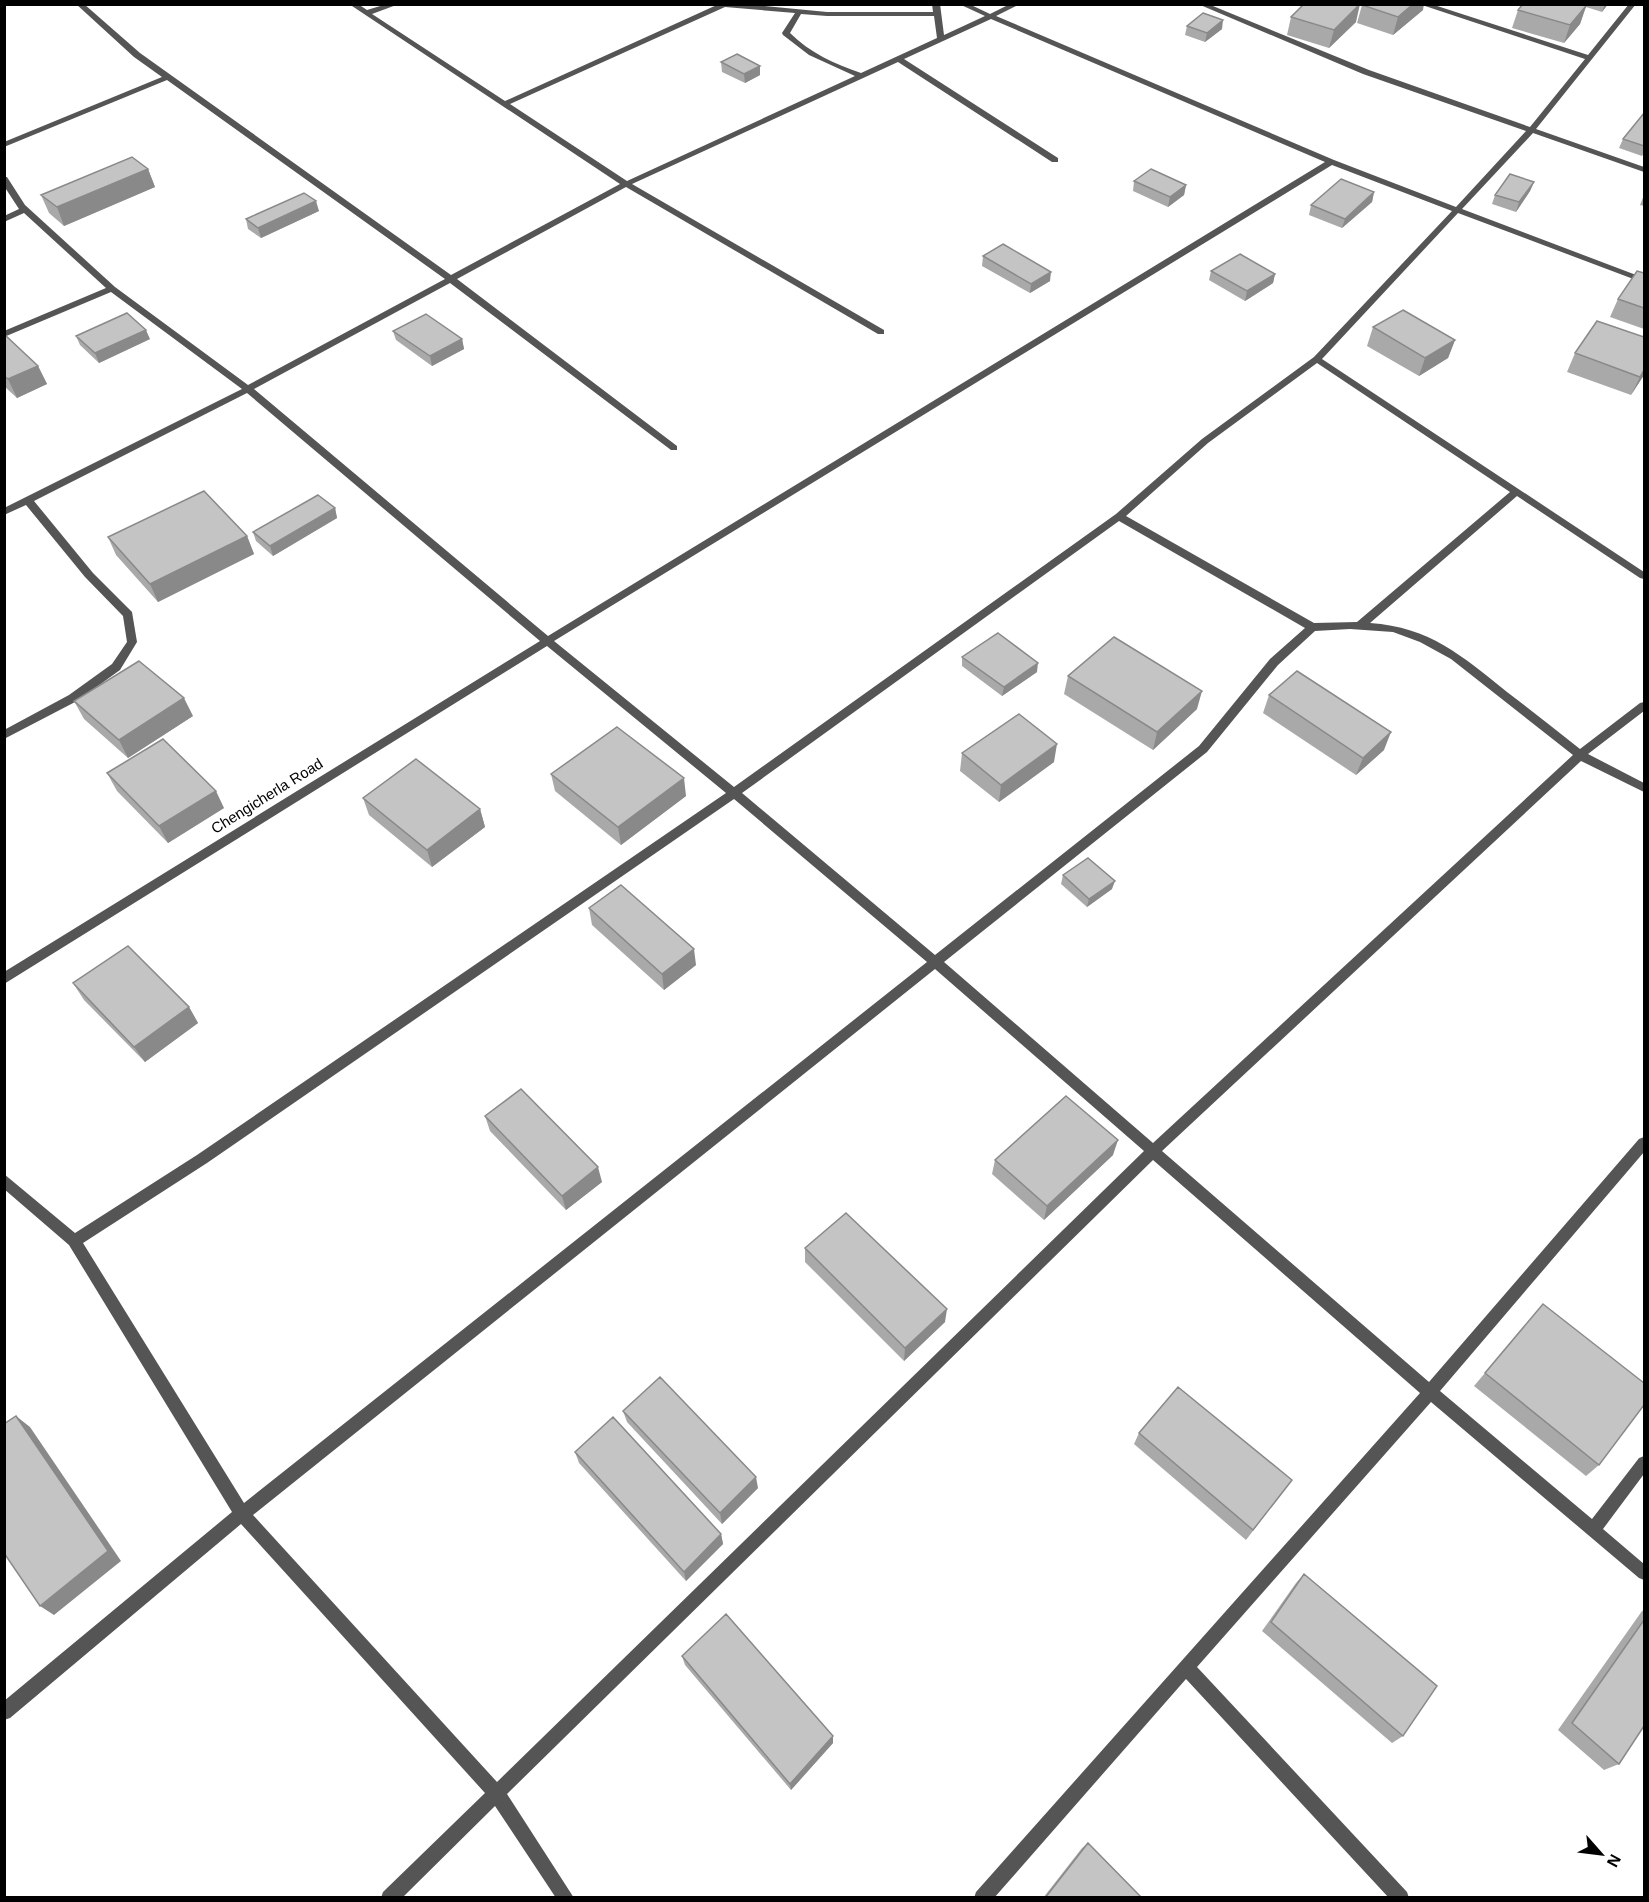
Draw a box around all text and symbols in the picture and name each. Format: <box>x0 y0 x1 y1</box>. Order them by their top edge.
street label: Chengicherla Road <box>208 754 326 837</box>
north arrow <box>1571 1824 1631 1884</box>
text: N <box>1604 1852 1624 1870</box>

